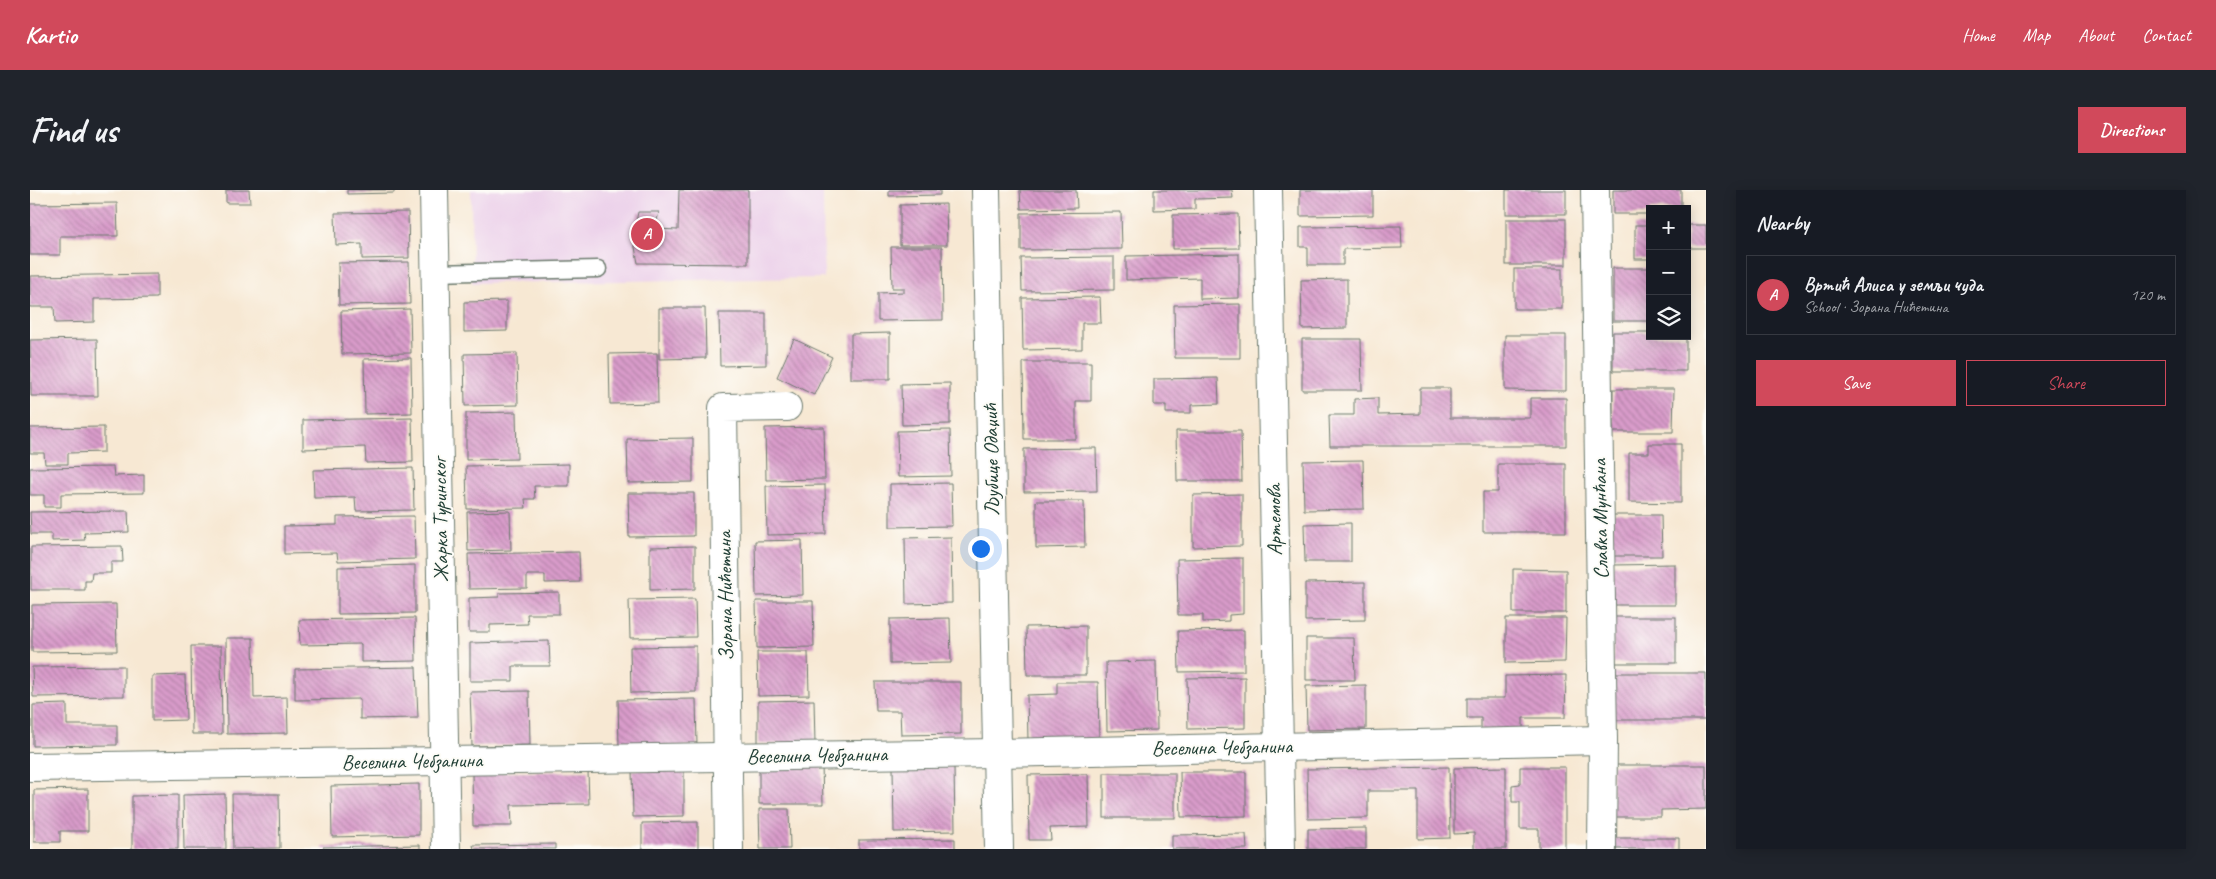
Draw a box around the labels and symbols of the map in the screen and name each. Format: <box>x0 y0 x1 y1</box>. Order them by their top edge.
pin: A <box>631 215 663 253</box>
street label: Љубице Одаџић <box>977 403 1005 516</box>
street label: Жарка Туринског <box>426 454 454 582</box>
street label: Славка Мунћана <box>1586 457 1614 579</box>
street label: Артемова <box>1260 482 1288 556</box>
street label: Зорана Нићетина <box>711 528 739 661</box>
your location <box>968 536 994 562</box>
street label: Веселина Чебзанина <box>1151 733 1294 761</box>
street label: Веселина Чебзанина <box>746 741 889 769</box>
street label: Веселина Чебзанина <box>341 747 484 775</box>

